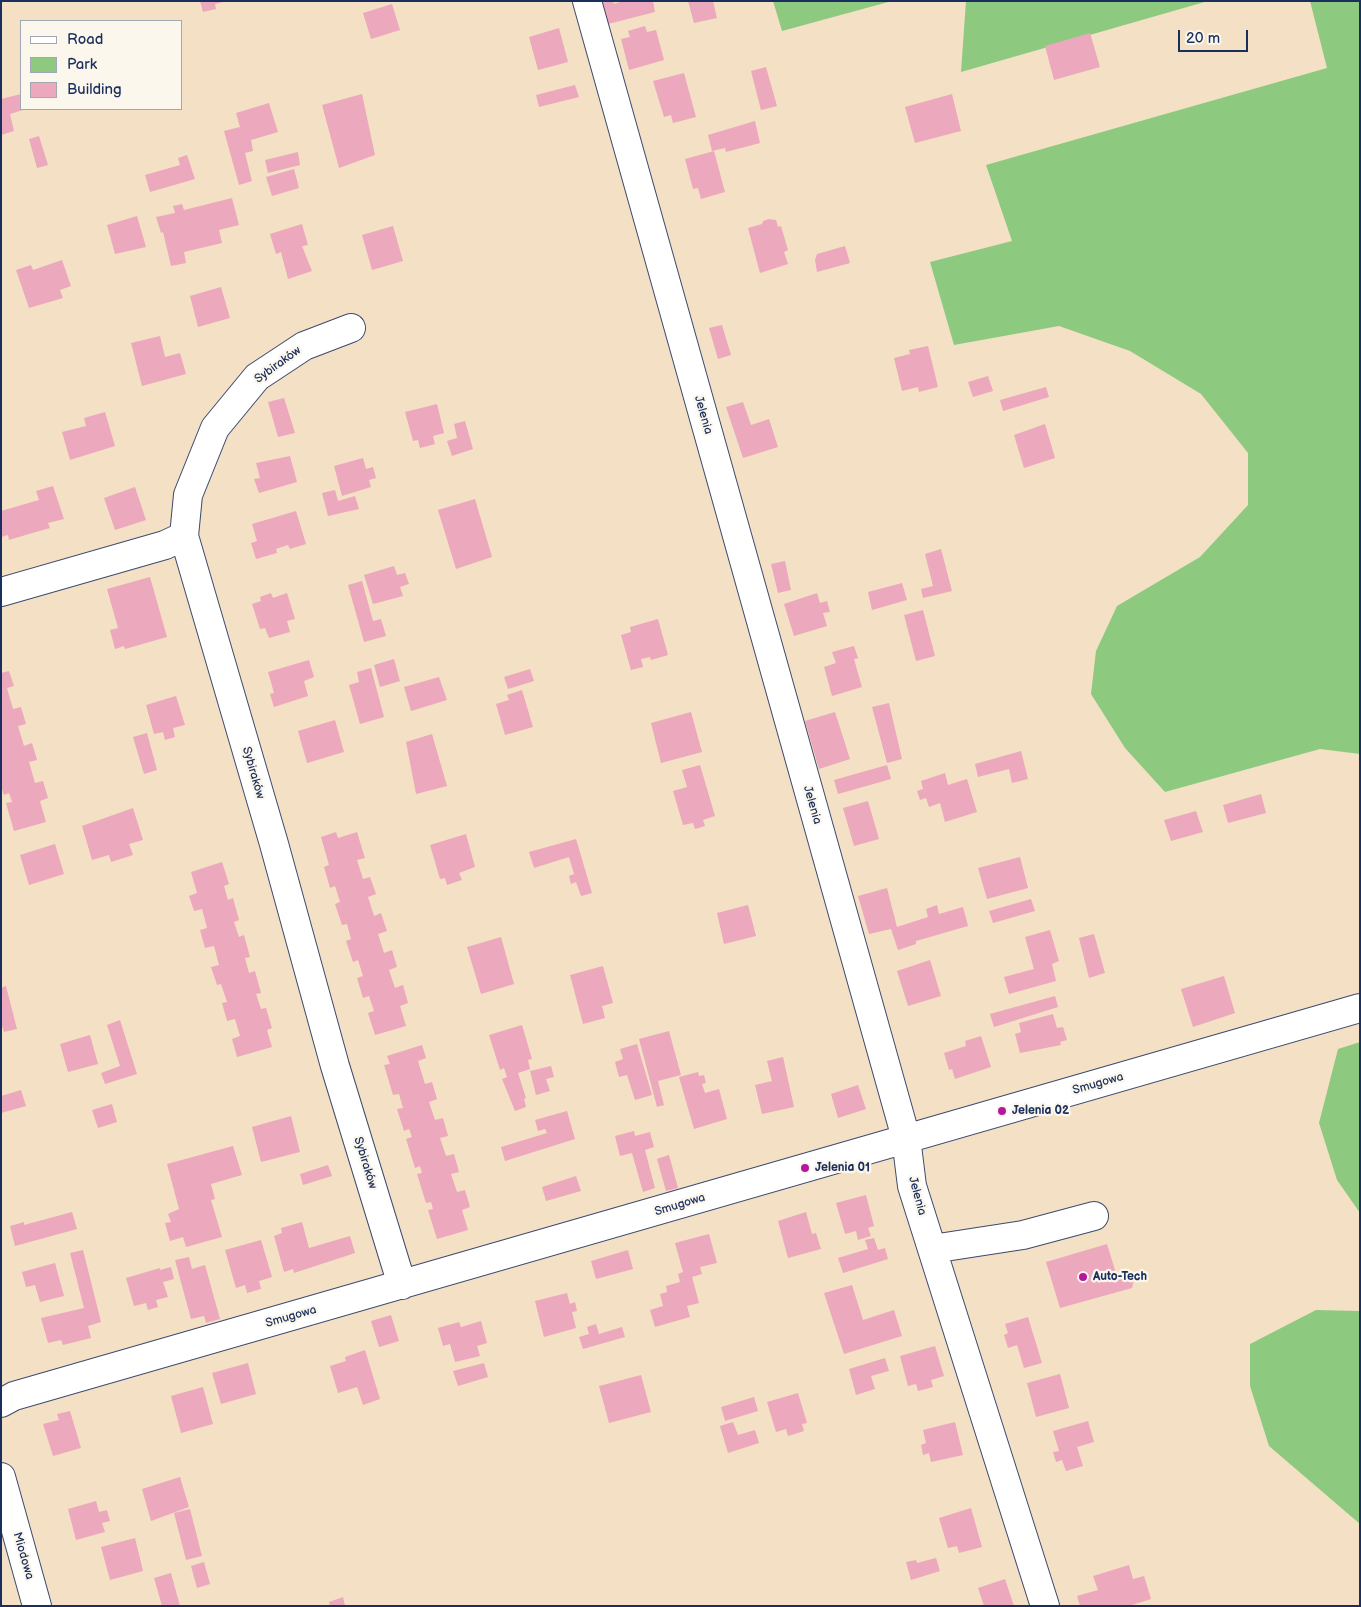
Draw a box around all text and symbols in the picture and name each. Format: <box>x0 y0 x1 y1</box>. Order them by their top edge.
legend <box>20 20 182 110</box>
scale bar <box>1181 20 1251 52</box>
text: 20 m <box>1186 29 1220 48</box>
text: Road <box>67 30 103 49</box>
text: Park <box>67 55 97 74</box>
text: Building <box>67 80 122 99</box>
street label: Sybiraków <box>252 343 304 387</box>
street label: Jelenia <box>691 394 715 436</box>
street label: Sybiraków <box>239 745 267 801</box>
street label: Jelenia <box>800 784 824 826</box>
street label: Smugowa <box>1071 1070 1125 1098</box>
place label: Jelenia 02 <box>1012 1104 1069 1118</box>
marker: Jelenia 02 <box>996 1105 1008 1117</box>
street label: Sybiraków <box>350 1135 380 1191</box>
place label: Jelenia 01 <box>815 1161 870 1175</box>
marker: Jelenia 01 <box>799 1162 811 1174</box>
street label: Jelenia <box>905 1175 929 1217</box>
street label: Smugowa <box>653 1190 707 1220</box>
place label: Auto-Tech <box>1093 1270 1147 1284</box>
marker: Auto-Tech <box>1077 1271 1089 1283</box>
street label: Smugowa <box>264 1303 318 1331</box>
street label: Miodowa <box>9 1531 37 1581</box>

